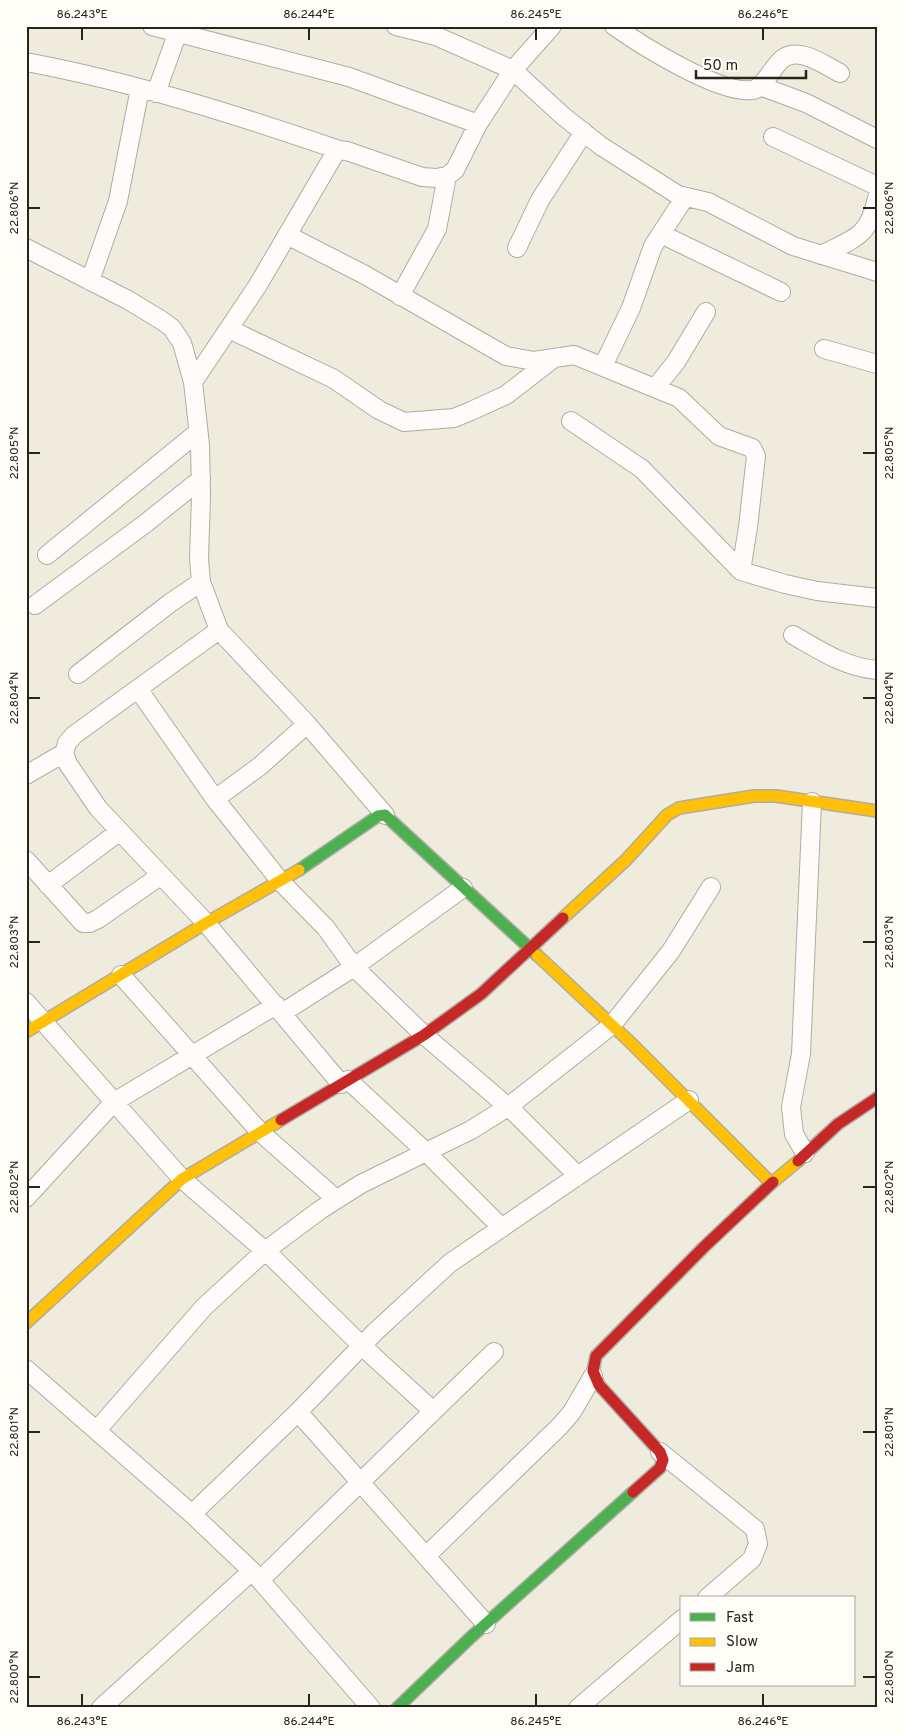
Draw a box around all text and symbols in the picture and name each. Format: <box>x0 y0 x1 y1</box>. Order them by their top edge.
text: 86.243°E <box>56 7 108 23</box>
text: 86.244°E <box>283 7 335 23</box>
text: 86.245°E <box>510 7 562 23</box>
text: 86.246°E <box>737 7 789 23</box>
scale bar <box>696 48 806 80</box>
text: 50 m <box>703 57 738 76</box>
text: 22.806°N <box>7 182 23 234</box>
text: 22.806°N <box>882 182 898 234</box>
text: 22.805°N <box>7 426 23 480</box>
text: 22.805°N <box>882 426 898 480</box>
text: 22.804°N <box>7 671 23 725</box>
text: 22.804°N <box>882 671 898 725</box>
text: 22.803°N <box>7 916 23 968</box>
text: 22.803°N <box>882 916 898 968</box>
text: 22.802°N <box>7 1160 23 1214</box>
text: 22.802°N <box>882 1160 898 1214</box>
text: 22.801°N <box>7 1407 23 1457</box>
text: 22.801°N <box>882 1407 898 1457</box>
legend <box>680 1596 856 1686</box>
text: Fast <box>726 1609 754 1628</box>
text: Slow <box>726 1633 758 1652</box>
text: 22.800°N <box>7 1650 23 1704</box>
text: 22.800°N <box>882 1650 898 1704</box>
text: Jam <box>726 1659 755 1678</box>
text: 86.243°E <box>56 1714 108 1730</box>
text: 86.244°E <box>283 1714 335 1730</box>
text: 86.245°E <box>510 1714 562 1730</box>
text: 86.246°E <box>737 1714 789 1730</box>

